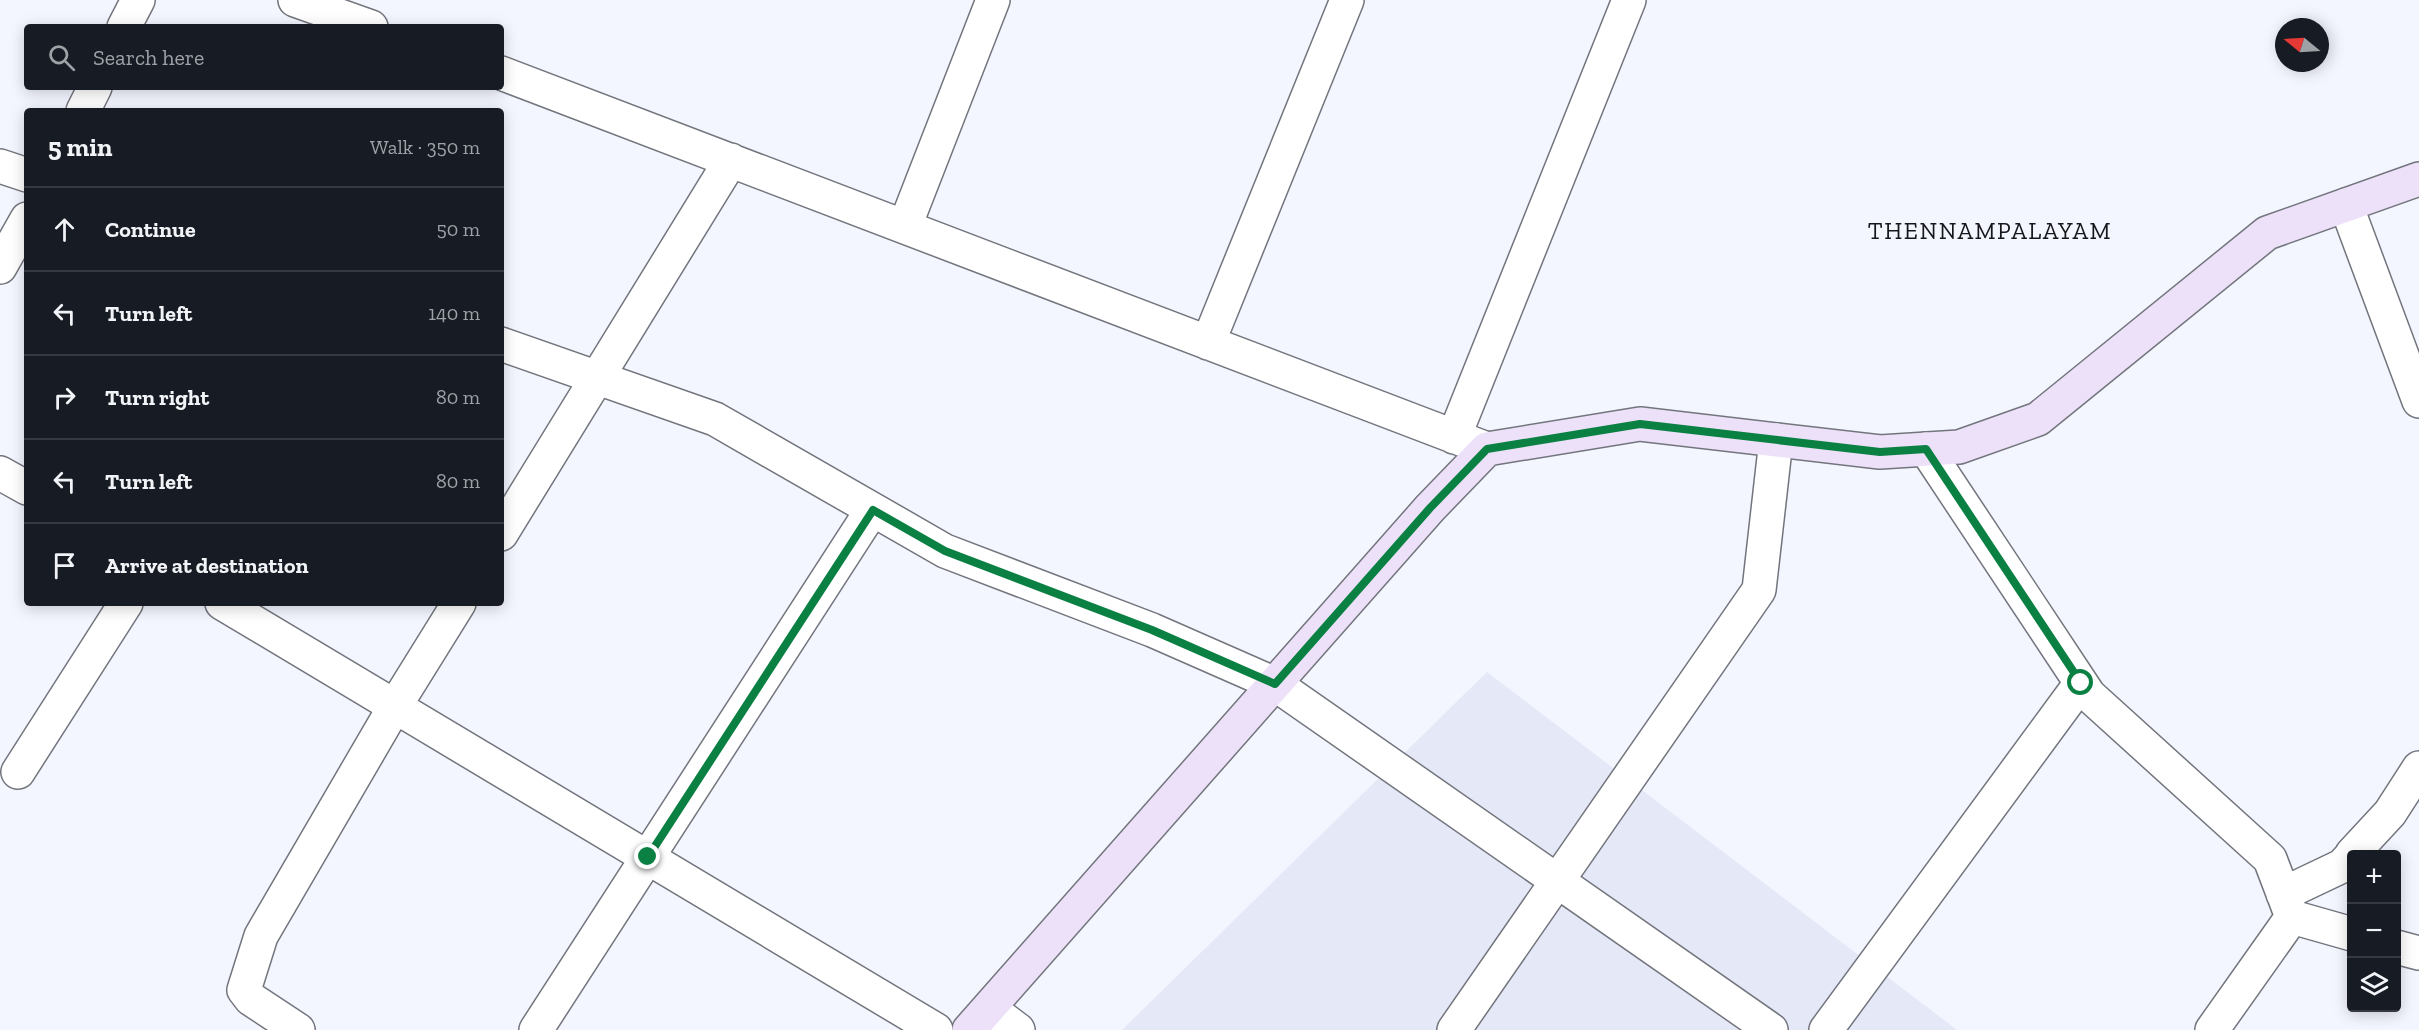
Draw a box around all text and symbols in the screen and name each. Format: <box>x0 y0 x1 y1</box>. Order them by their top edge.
north arrow <box>2275 18 2329 72</box>
search box <box>24 24 504 90</box>
icon: search <box>45 41 78 74</box>
text: Search here <box>93 44 204 71</box>
text: 5 min <box>48 131 112 163</box>
text: Walk · 350 m <box>370 135 480 159</box>
icon: ahead <box>48 213 81 246</box>
text: Continue <box>105 216 196 243</box>
district label: THENNAMPALAYAM <box>1868 216 2112 245</box>
text: 50 m <box>436 217 480 241</box>
icon: left <box>48 297 81 330</box>
text: Turn left <box>105 300 192 327</box>
text: 140 m <box>428 301 480 325</box>
icon: right <box>48 381 81 414</box>
text: Turn right <box>105 384 209 411</box>
text: 80 m <box>436 385 480 409</box>
icon: left <box>48 465 81 498</box>
text: Turn left <box>105 468 192 495</box>
text: 80 m <box>436 469 480 493</box>
icon: arrive <box>48 549 81 582</box>
text: Arrive at destination <box>105 552 308 579</box>
route start <box>2067 669 2093 695</box>
route end <box>634 843 660 869</box>
map controls <box>2347 850 2401 1012</box>
button: + <box>2347 850 2401 904</box>
button: − <box>2347 904 2401 958</box>
button: layers <box>2347 958 2401 1012</box>

